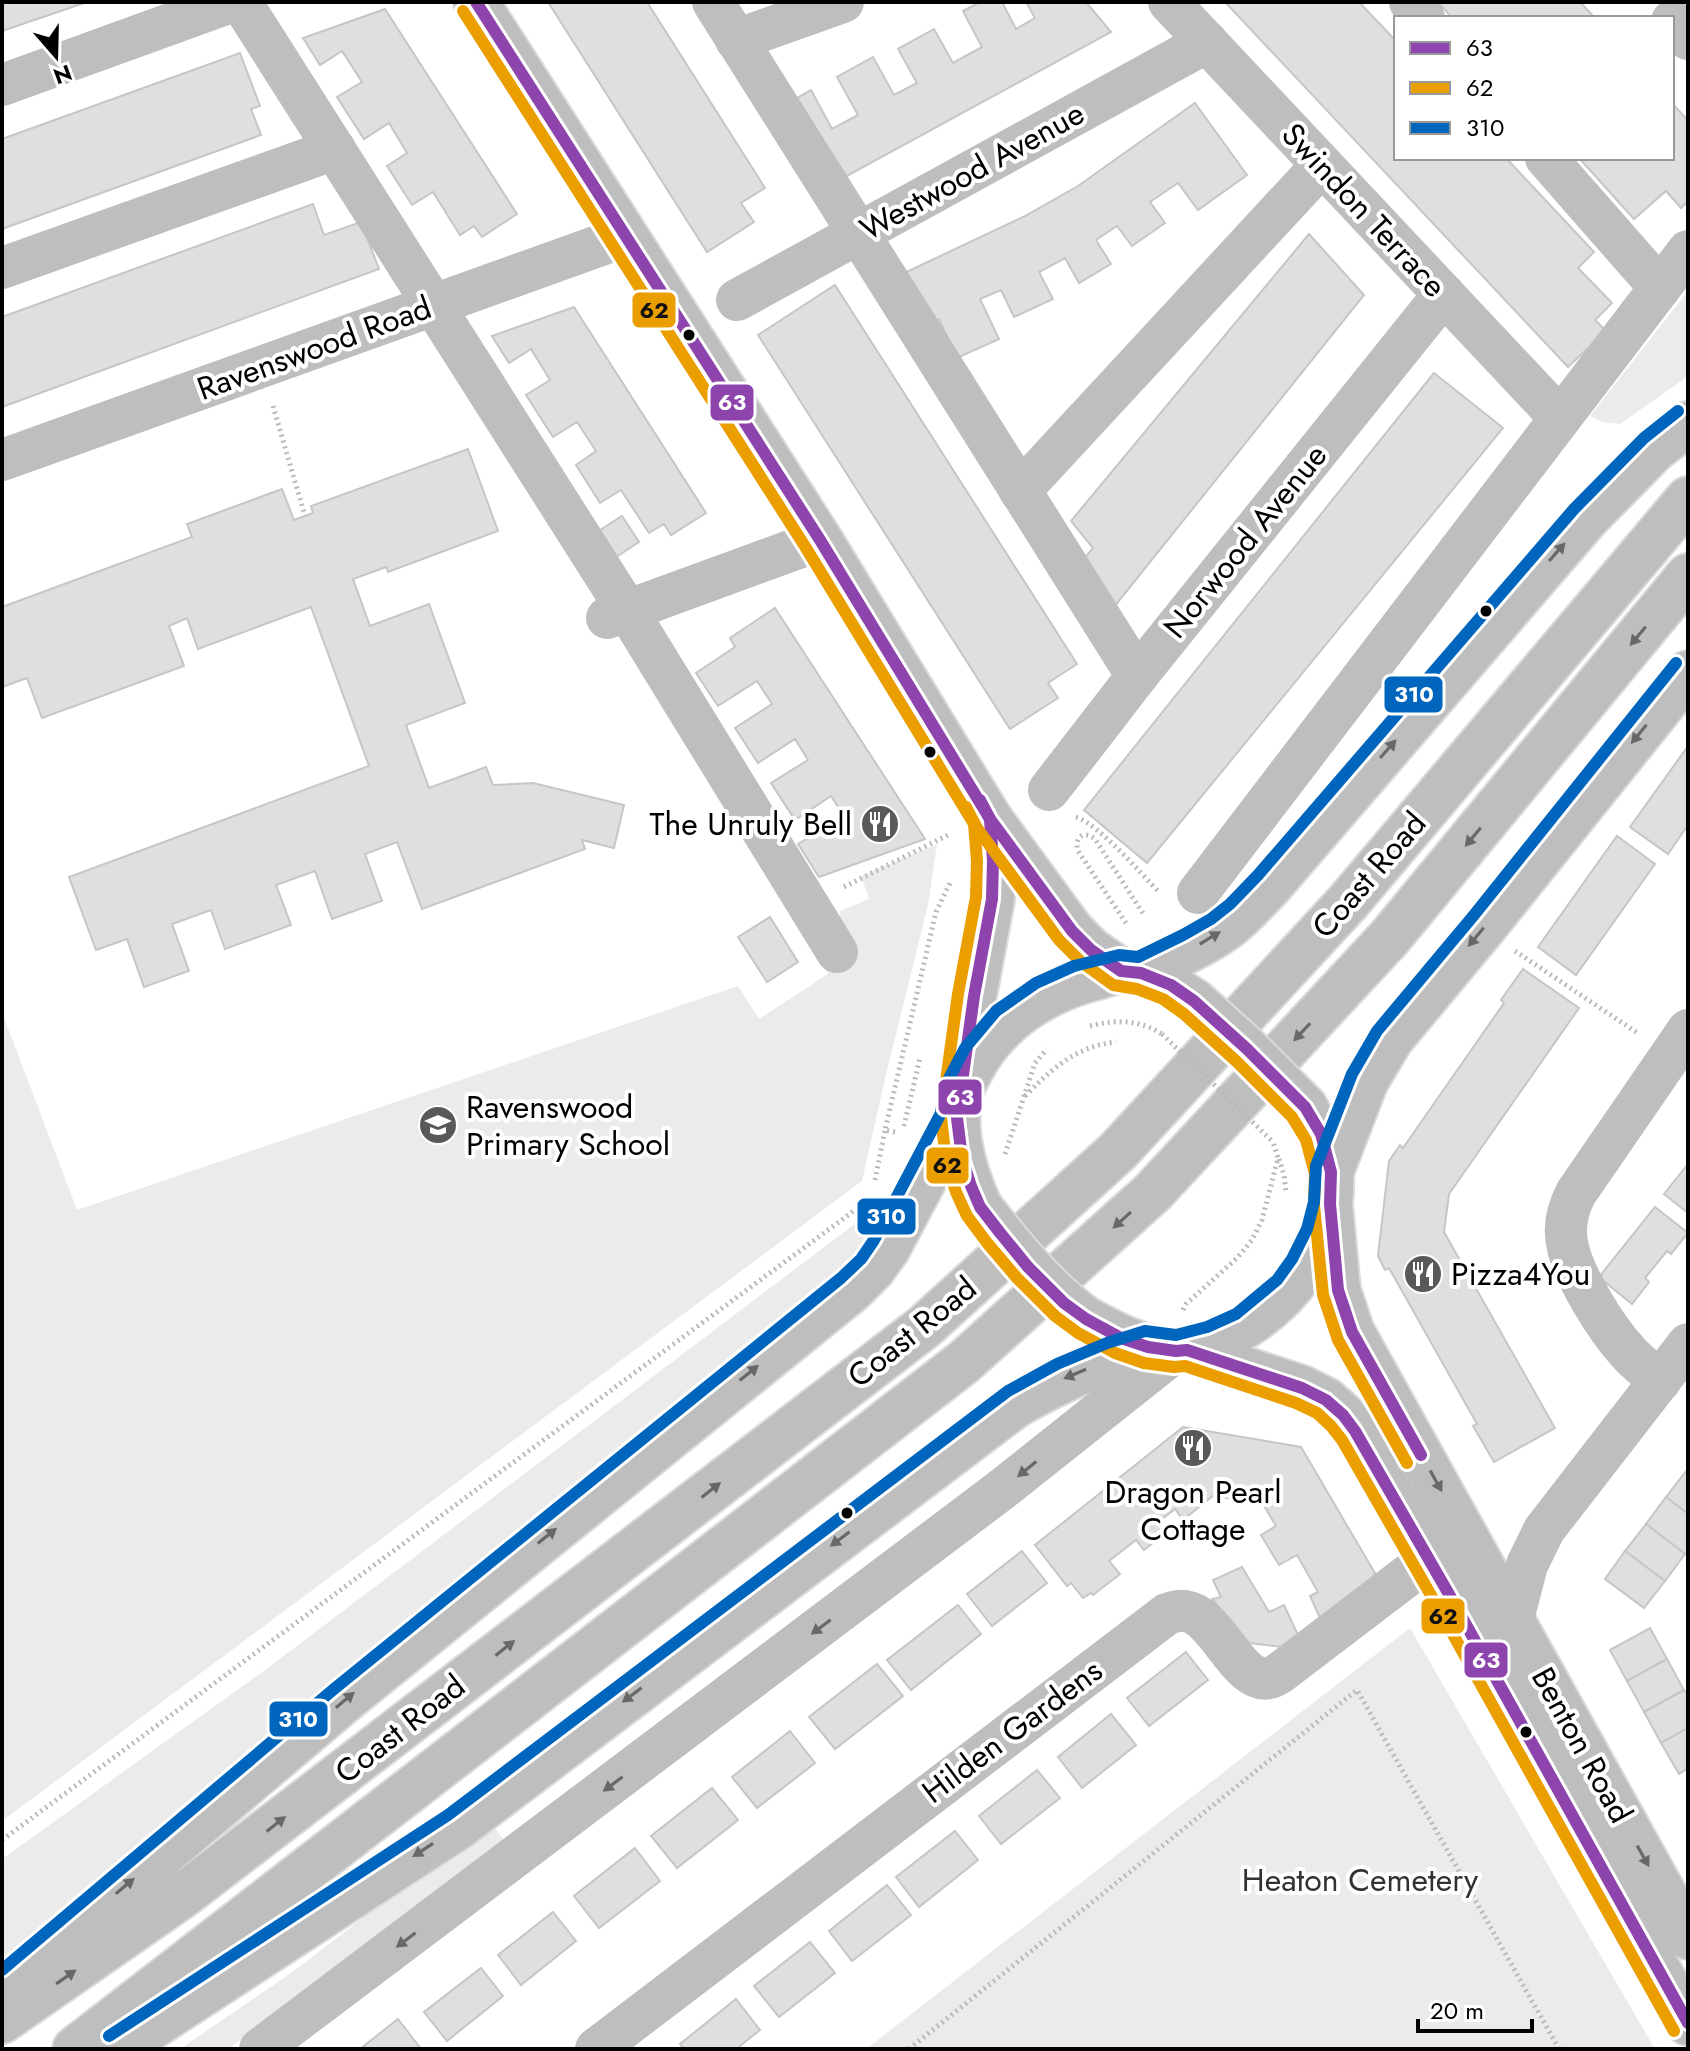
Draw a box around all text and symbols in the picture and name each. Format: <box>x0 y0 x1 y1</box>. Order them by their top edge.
north arrow <box>16 16 96 96</box>
legend <box>1394 16 1674 160</box>
text: 63 <box>1466 30 1493 65</box>
text: N <box>49 57 77 93</box>
text: 62 <box>1466 70 1493 105</box>
street label: Westwood Avenue <box>852 90 1092 252</box>
text: 310 <box>1466 110 1504 145</box>
street label: Swindon Terrace <box>1271 112 1457 308</box>
street label: Ravenswood Road <box>191 284 437 412</box>
line badge: 62 <box>631 291 677 329</box>
text: 62 <box>639 294 669 326</box>
unlabelled marker <box>681 327 697 343</box>
line badge: 63 <box>709 383 755 422</box>
text: 63 <box>718 386 746 418</box>
street label: Norwood Avenue <box>1152 434 1338 648</box>
one-way arrow <box>1548 542 1565 562</box>
unlabelled marker <box>1478 603 1494 619</box>
one-way arrow <box>1630 626 1647 646</box>
line badge: 310 <box>1383 675 1444 714</box>
text: 310 <box>1394 678 1434 710</box>
one-way arrow <box>1631 724 1648 744</box>
one-way arrow <box>1379 739 1396 759</box>
unlabelled marker <box>922 744 938 760</box>
place label: The Unruly Bell <box>650 801 852 847</box>
street label: Coast Road <box>1301 802 1437 948</box>
restaurant icon: The Unruly Bell <box>859 803 901 845</box>
one-way arrow <box>1465 827 1482 847</box>
one-way arrow <box>1468 926 1485 946</box>
one-way arrow <box>1199 931 1221 945</box>
one-way arrow <box>1293 1023 1311 1042</box>
line badge: 63 <box>937 1078 983 1116</box>
text: 63 <box>946 1081 974 1113</box>
place label: Ravenswood Primary School <box>466 1084 670 1167</box>
school or university icon: Ravenswood Primary School <box>417 1104 459 1146</box>
line badge: 62 <box>925 1146 970 1185</box>
text: 62 <box>932 1149 962 1181</box>
line badge: 310 <box>856 1197 917 1236</box>
text: 310 <box>866 1200 906 1232</box>
one-way arrow <box>1112 1211 1132 1228</box>
place label: Pizza4You <box>1451 1251 1590 1297</box>
restaurant icon: Pizza4You <box>1402 1253 1444 1295</box>
street label: Coast Road <box>838 1266 986 1398</box>
one-way arrow <box>739 1365 759 1382</box>
one-way arrow <box>1063 1367 1087 1380</box>
restaurant icon: Dragon Pearl Cottage <box>1172 1427 1214 1469</box>
one-way arrow <box>1017 1460 1037 1477</box>
place label: Dragon Pearl Cottage <box>1104 1469 1282 1552</box>
one-way arrow <box>1429 1470 1442 1493</box>
one-way arrow <box>701 1483 721 1499</box>
unlabelled marker <box>839 1505 855 1521</box>
one-way arrow <box>537 1529 557 1545</box>
one-way arrow <box>829 1530 850 1546</box>
line badge: 62 <box>1420 1597 1466 1635</box>
text: 62 <box>1428 1600 1458 1632</box>
one-way arrow <box>811 1618 831 1634</box>
one-way arrow <box>495 1641 515 1657</box>
line badge: 63 <box>1463 1641 1509 1679</box>
text: 63 <box>1472 1644 1500 1676</box>
street label: Hilden Gardens <box>912 1648 1112 1814</box>
street label: Benton Road <box>1520 1659 1644 1831</box>
street label: Coast Road <box>325 1663 475 1795</box>
one-way arrow <box>622 1687 642 1703</box>
one-way arrow <box>335 1692 355 1709</box>
line badge: 310 <box>268 1700 329 1738</box>
text: 310 <box>278 1703 318 1735</box>
unlabelled marker <box>1518 1724 1534 1740</box>
one-way arrow <box>603 1775 623 1791</box>
one-way arrow <box>266 1816 287 1832</box>
one-way arrow <box>413 1842 434 1857</box>
one-way arrow <box>1636 1844 1650 1867</box>
park label: Heaton Cemetery <box>1242 1857 1479 1903</box>
one-way arrow <box>115 1878 135 1895</box>
one-way arrow <box>395 1932 416 1948</box>
one-way arrow <box>56 1970 77 1985</box>
scale bar <box>1418 1983 1532 2033</box>
text: 20 m <box>1430 1993 1484 2028</box>

